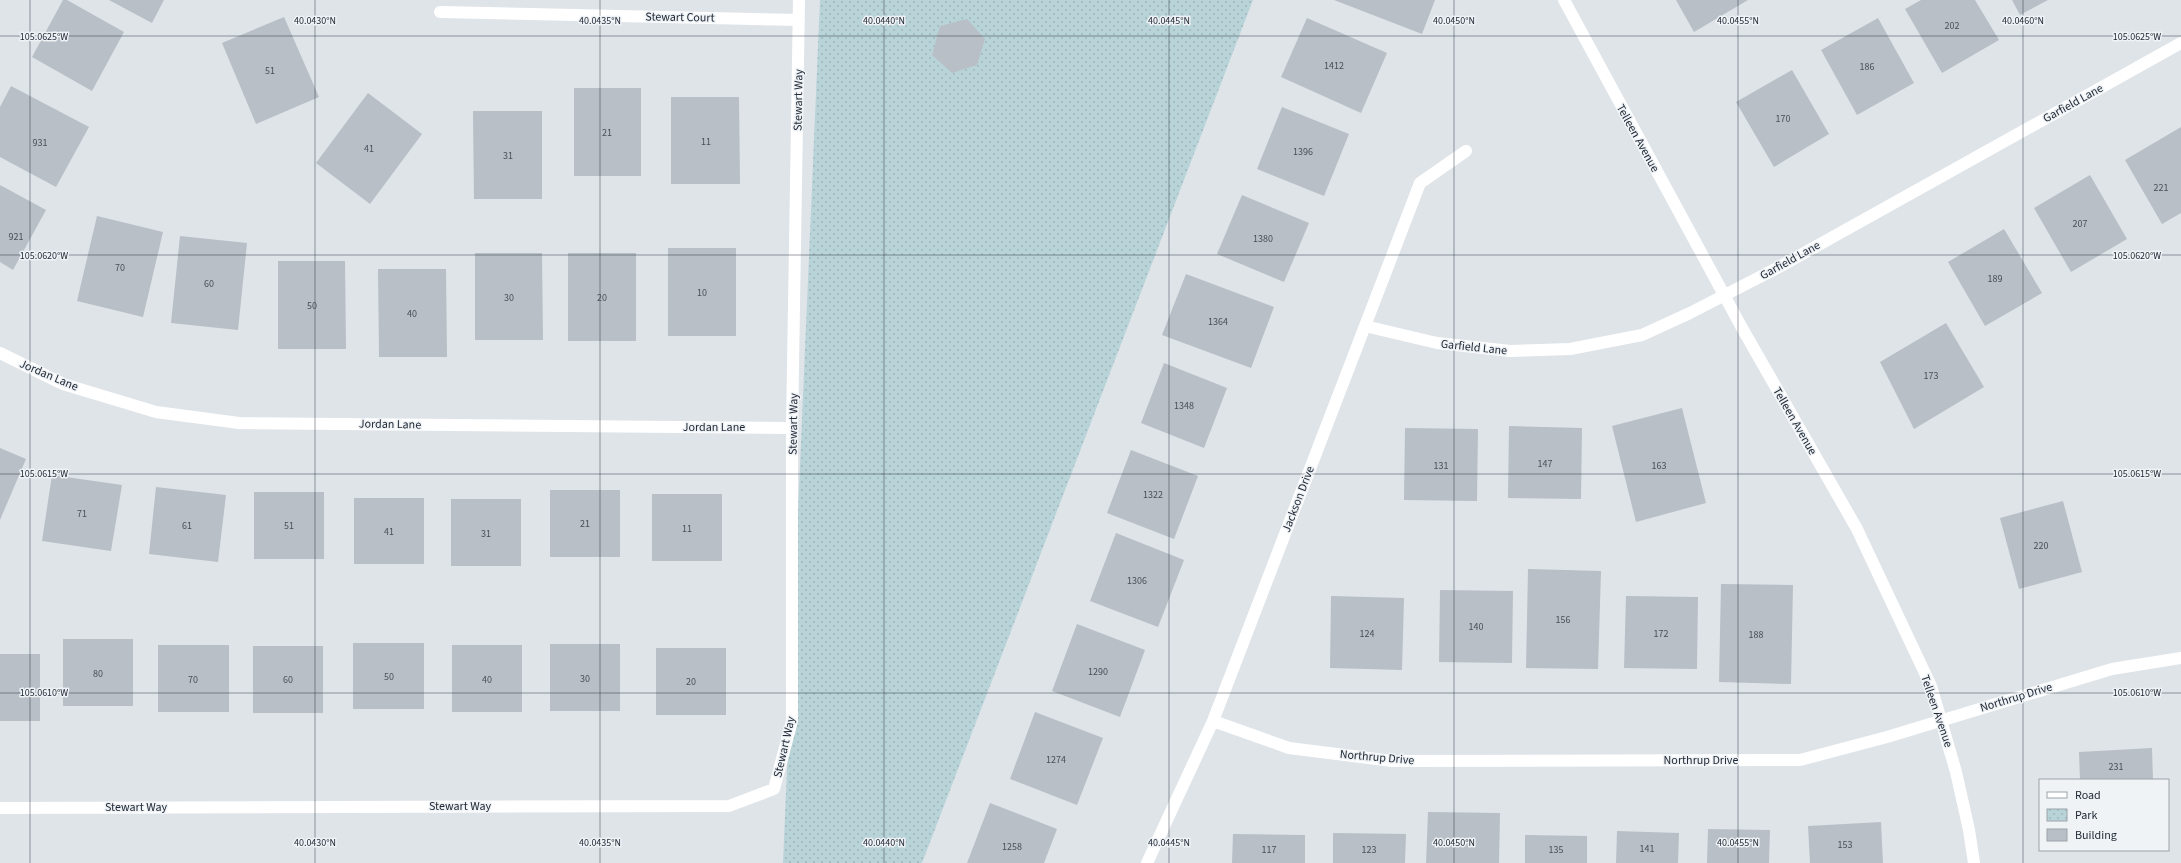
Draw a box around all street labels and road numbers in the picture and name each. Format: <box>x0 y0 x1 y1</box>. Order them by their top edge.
street label: Stewart Court <box>645 8 715 27</box>
street label: Stewart Way <box>789 68 808 131</box>
street label: Garfield Lane <box>2040 80 2107 127</box>
street label: Telleen Avenue <box>1612 101 1663 175</box>
street label: Garfield Lane <box>1757 237 1824 284</box>
street label: Garfield Lane <box>1440 336 1508 359</box>
street label: Jordan Lane <box>17 355 81 395</box>
street label: Telleen Avenue <box>1768 384 1821 458</box>
street label: Stewart Way <box>784 392 803 455</box>
street label: Jordan Lane <box>359 415 421 434</box>
street label: Jordan Lane <box>683 419 745 436</box>
street label: Jackson Drive <box>1278 464 1319 535</box>
street label: Telleen Avenue <box>1916 673 1957 750</box>
street label: Northrup Drive <box>1978 678 2054 717</box>
street label: Stewart Way <box>769 715 800 779</box>
street label: Northrup Drive <box>1339 746 1415 769</box>
street label: Northrup Drive <box>1664 752 1738 769</box>
street label: Stewart Way <box>429 798 491 815</box>
street label: Stewart Way <box>105 799 167 816</box>

